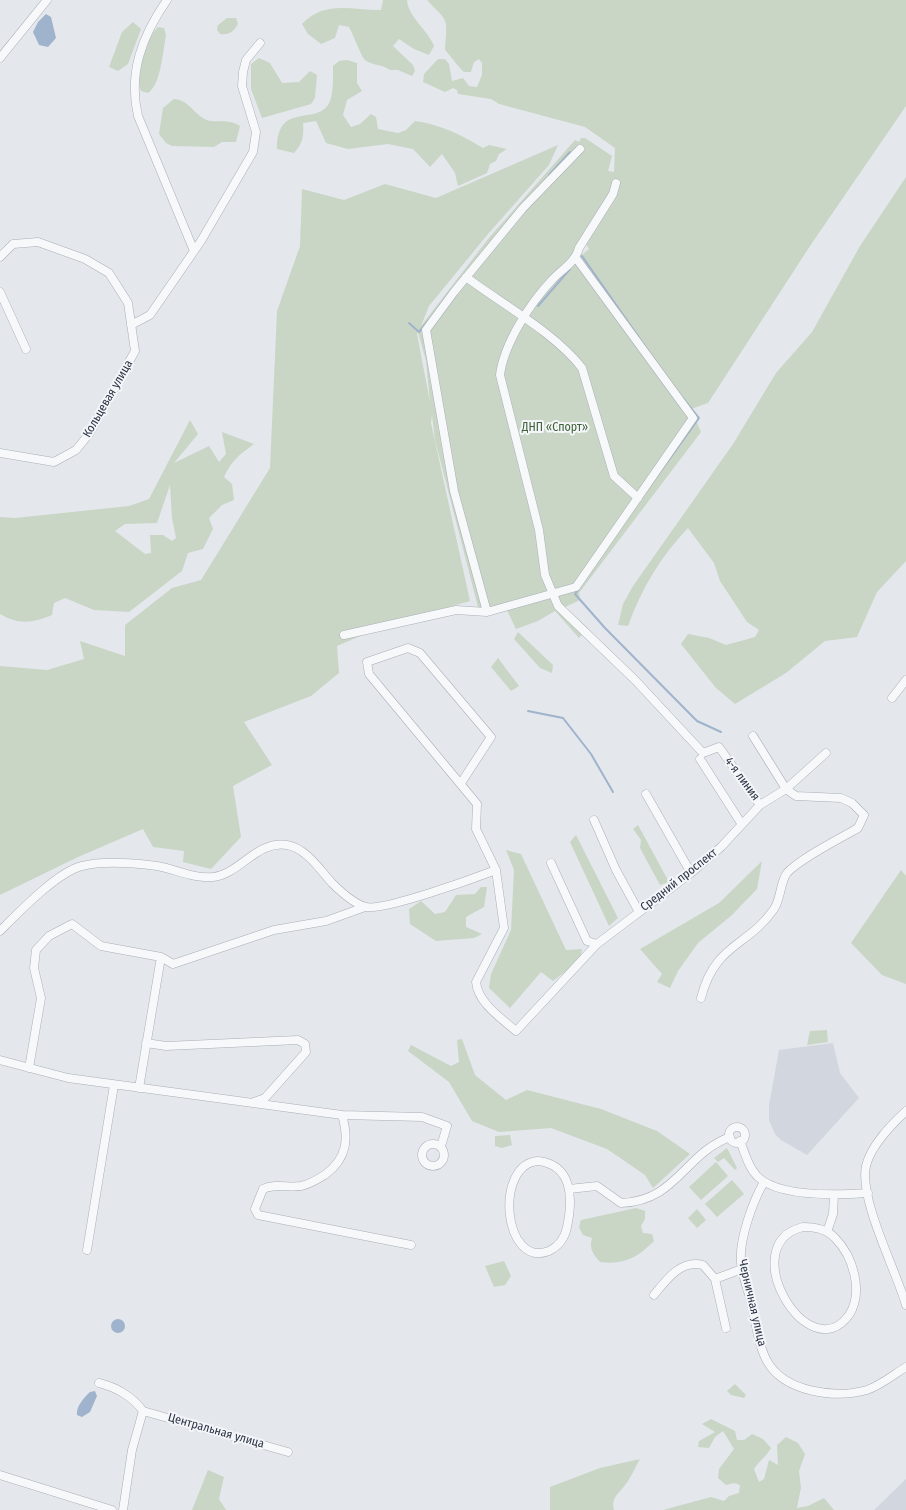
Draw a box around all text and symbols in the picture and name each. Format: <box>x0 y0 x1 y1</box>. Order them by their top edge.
street label: Кольцевая улица <box>80 358 136 440</box>
park label: ДНП «Спорт» <box>522 421 588 435</box>
street label: 4-я линия <box>721 754 763 804</box>
street label: Средний проспект <box>638 846 720 914</box>
street label: Черничная улица <box>735 1258 769 1348</box>
street label: Центральная улица <box>166 1410 266 1452</box>

